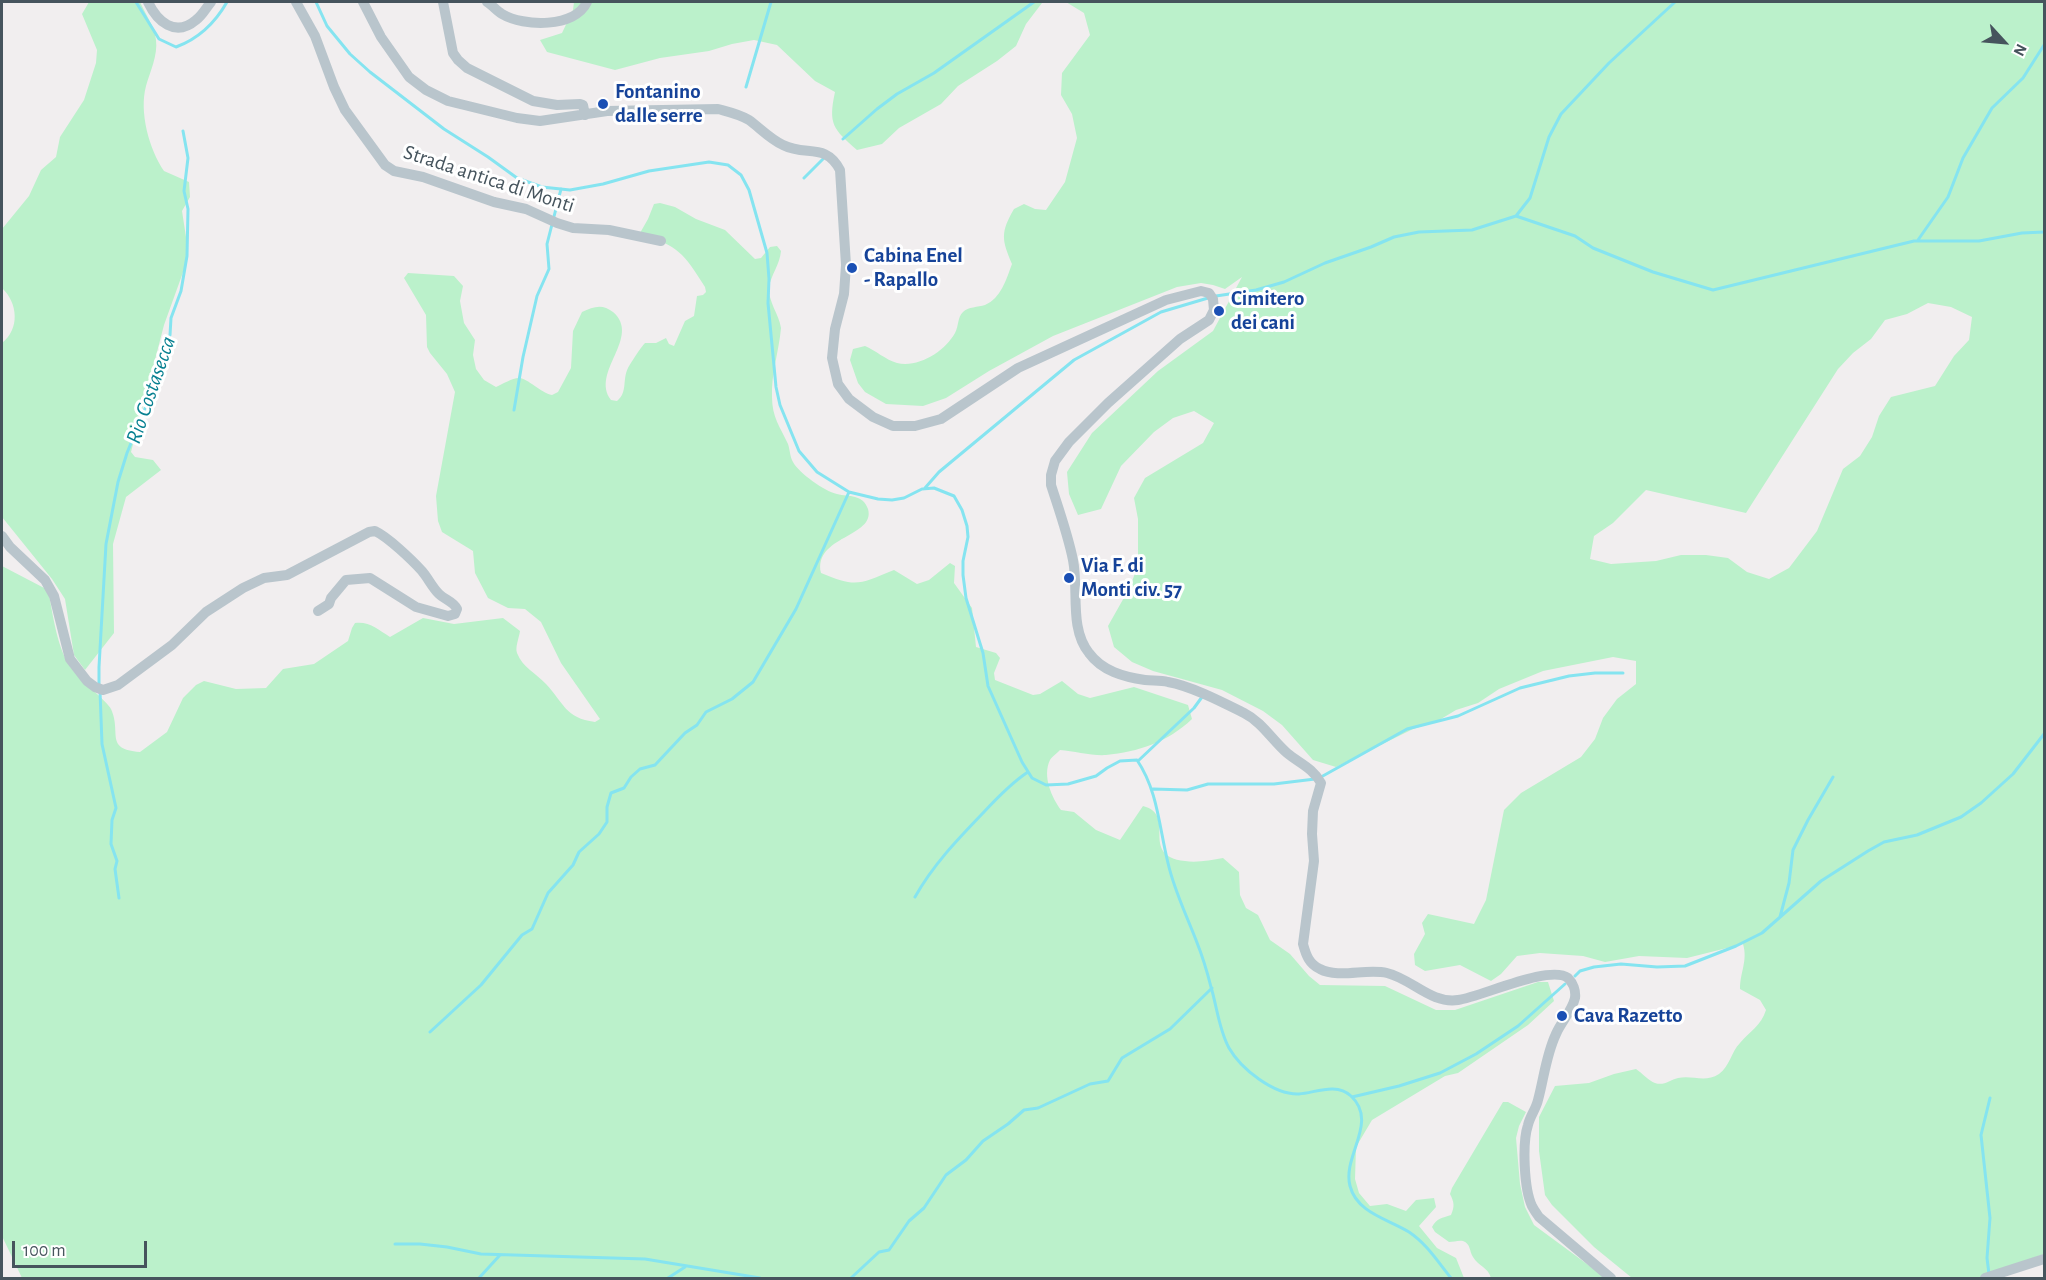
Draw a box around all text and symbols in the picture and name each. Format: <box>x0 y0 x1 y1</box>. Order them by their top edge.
north arrow <box>1974 12 2034 72</box>
text: N <box>2011 41 2030 58</box>
place label: Fontanino dalle serre <box>615 79 703 129</box>
marker: Fontanino dalle serre <box>596 97 610 111</box>
street label: Strada antica di Monti <box>400 139 578 219</box>
place label: Cabina Enel - Rapallo <box>864 243 963 293</box>
marker: Cabina Enel - Rapallo <box>845 261 859 275</box>
place label: Cimitero dei cani <box>1231 286 1304 336</box>
marker: Cimitero dei cani <box>1212 304 1226 318</box>
water label: Rio Costasecca <box>120 333 182 447</box>
place label: Via F. di Monti civ. 57 <box>1081 553 1182 603</box>
marker: Via F. di Monti civ. 57 <box>1062 571 1076 585</box>
place label: Cava Razetto <box>1574 1003 1683 1029</box>
marker: Cava Razetto <box>1555 1009 1569 1023</box>
scale bar <box>15 1229 150 1267</box>
text: 100 m <box>23 1242 66 1260</box>

